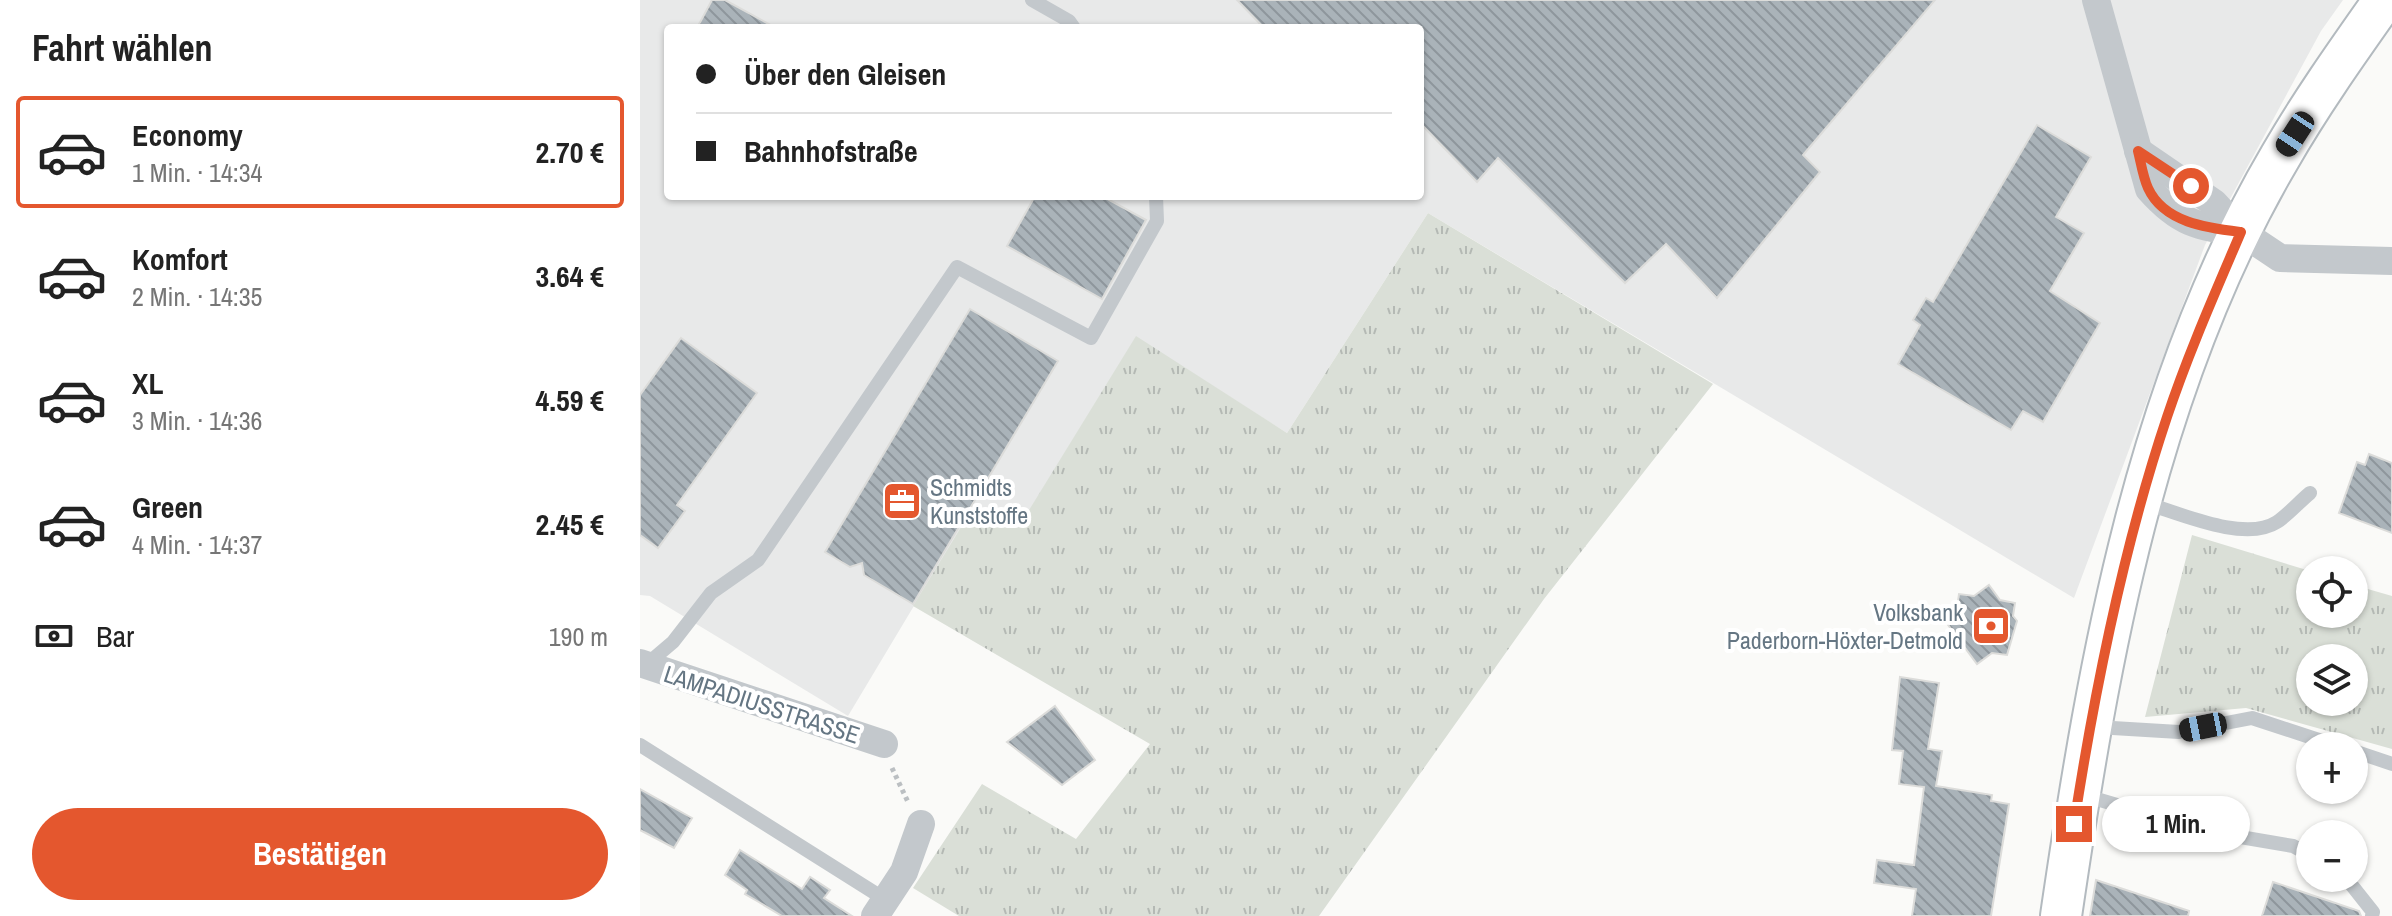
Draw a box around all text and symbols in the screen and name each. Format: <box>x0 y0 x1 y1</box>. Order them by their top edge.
text: Fahrt wählen <box>32 24 213 72</box>
text: Über den Gleisen <box>744 54 946 94</box>
car <box>2272 107 2318 161</box>
text: Economy <box>132 115 243 155</box>
icon: car <box>36 116 108 188</box>
text: Bahnhofstraße <box>744 131 918 171</box>
text: 2.70 € <box>536 132 604 172</box>
text: 1 Min. · 14:34 <box>132 155 262 190</box>
route start <box>2173 168 2209 204</box>
text: Komfort <box>132 239 228 279</box>
icon: car <box>36 240 108 312</box>
text: 3.64 € <box>536 256 604 296</box>
text: 2 Min. · 14:35 <box>132 279 262 314</box>
text: XL <box>132 363 163 403</box>
icon: car <box>36 364 108 436</box>
text: 4.59 € <box>536 380 604 420</box>
text: 3 Min. · 14:36 <box>132 403 262 438</box>
place label: Schmidts Kunststoffe <box>930 471 1028 531</box>
office icon: Schmidts Kunststoffe <box>881 480 923 522</box>
text: Green <box>132 487 203 527</box>
icon: car <box>36 488 108 560</box>
text: 2.45 € <box>536 504 604 544</box>
text: 4 Min. · 14:37 <box>132 527 262 562</box>
map controls <box>2296 556 2368 892</box>
button: locate <box>2296 556 2368 628</box>
place label: Volksbank Paderborn-Höxter-Detmold <box>1727 596 1963 656</box>
bank icon: Volksbank Paderborn-Höxter-Detmold <box>1970 605 2012 647</box>
icon: cash <box>32 614 76 658</box>
text: Bar <box>96 616 134 656</box>
text: 190 m <box>549 619 608 654</box>
button: layers <box>2296 644 2368 716</box>
street label: LAMPADIUSSTRASSE <box>660 657 864 751</box>
car <box>2177 711 2229 743</box>
button: + <box>2296 732 2368 804</box>
callout: 1 Min. <box>2102 796 2250 852</box>
route end <box>2056 806 2092 842</box>
text: 1 Min. <box>2146 806 2206 841</box>
button: Bestätigen <box>32 808 608 900</box>
button: − <box>2296 820 2368 892</box>

